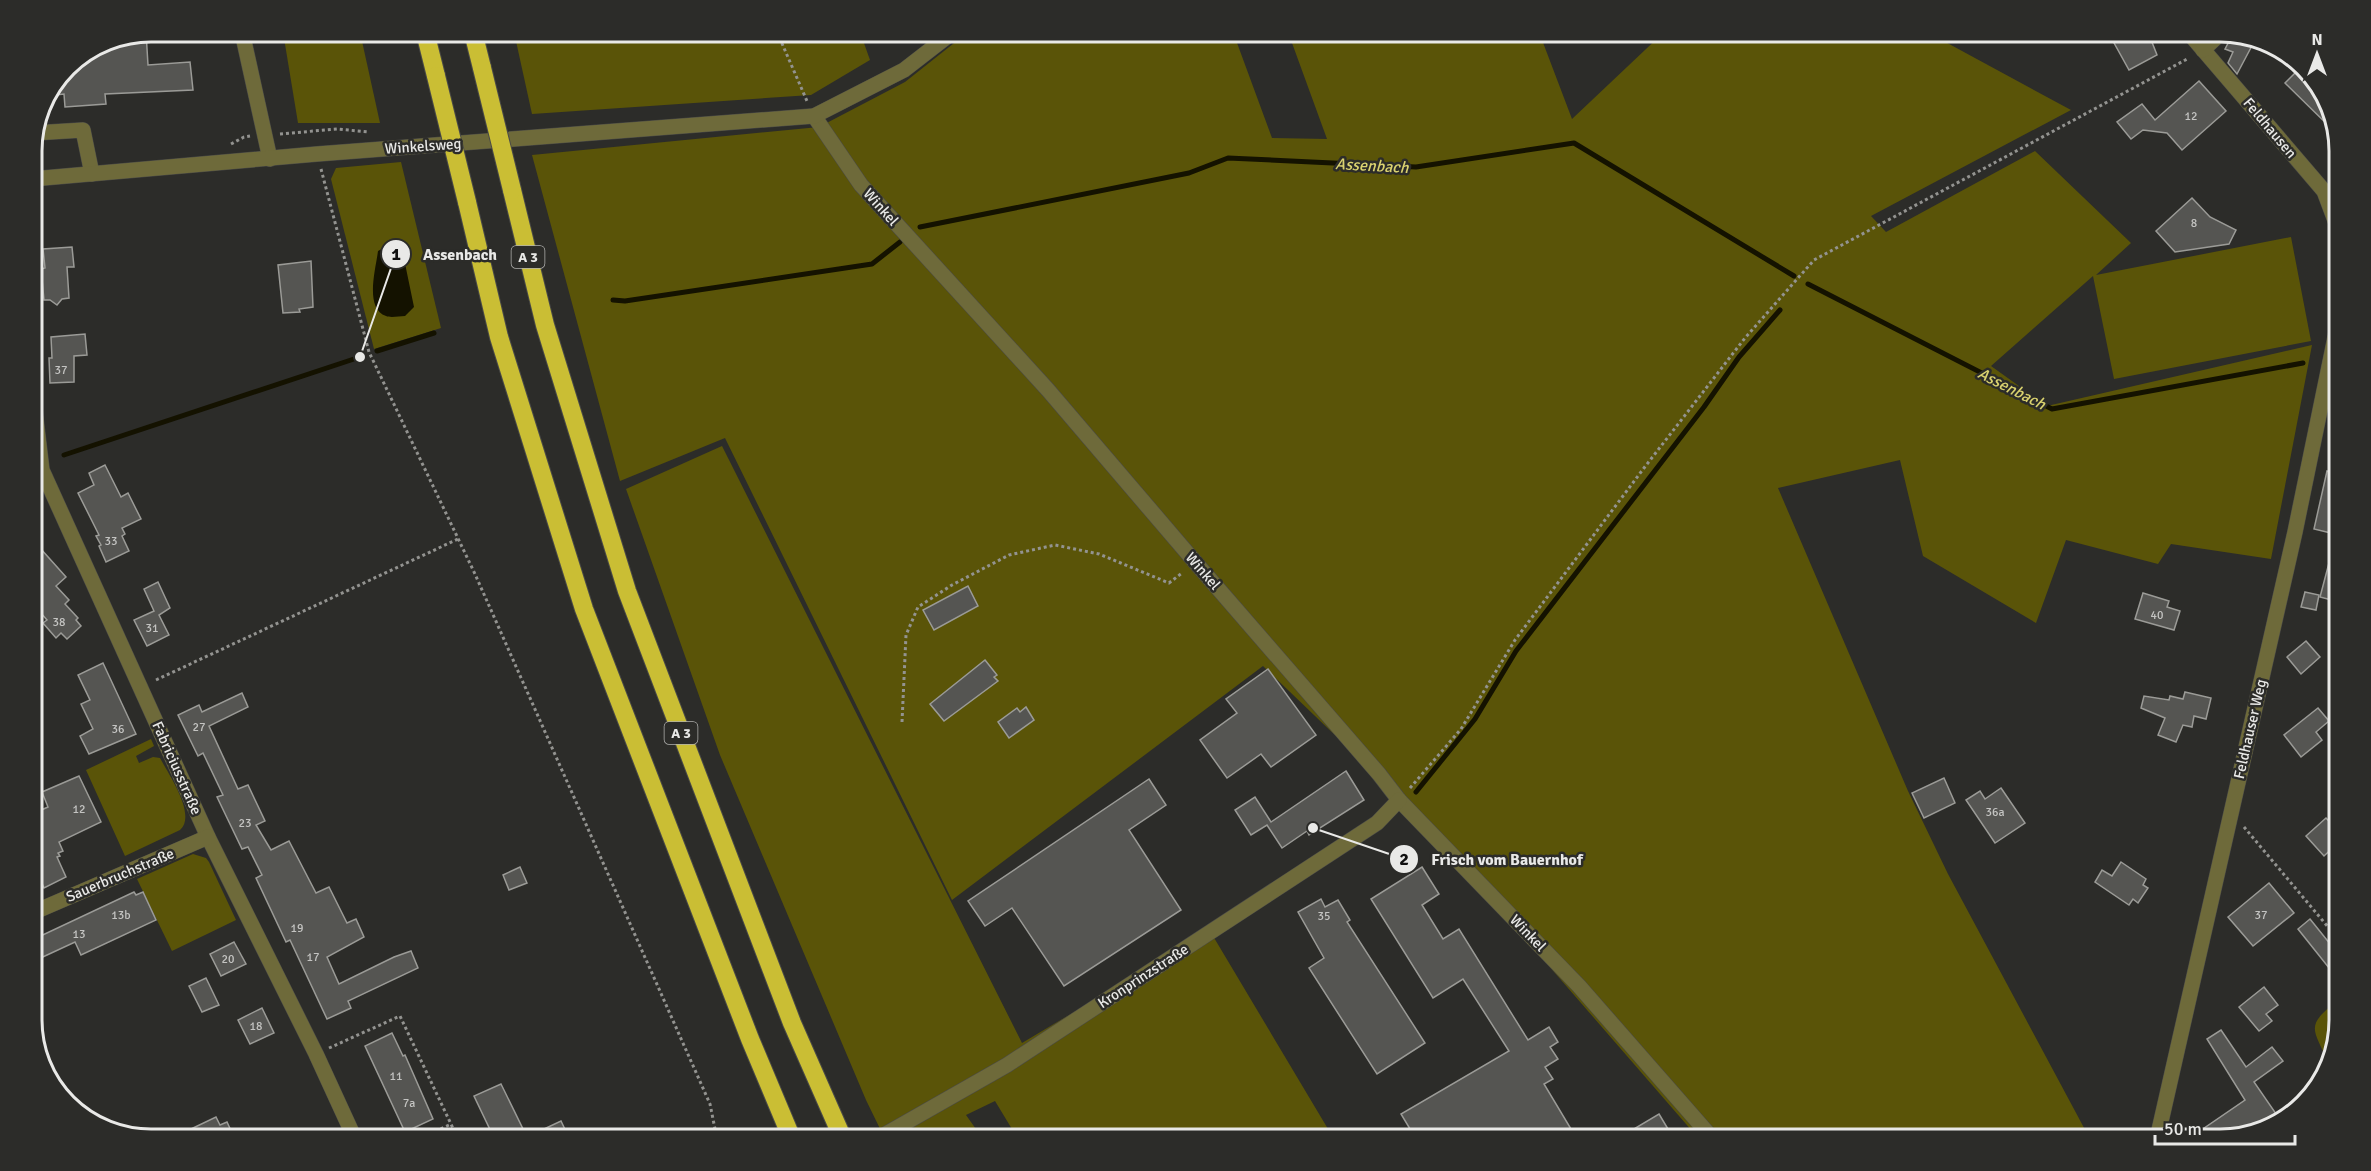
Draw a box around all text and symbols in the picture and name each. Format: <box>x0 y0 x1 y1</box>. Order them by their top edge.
north arrow <box>2287 24 2347 84</box>
text: N <box>2311 30 2323 50</box>
street label: Feldhausen <box>2240 94 2300 162</box>
house number: 12 <box>2185 109 2197 124</box>
street label: Winkelsweg <box>384 134 462 158</box>
water label: Assenbach <box>1335 154 1410 178</box>
street label: Winkel <box>860 185 902 229</box>
house number: 8 <box>2191 216 2197 231</box>
callout: Assenbach <box>381 237 509 271</box>
text: 1 <box>391 243 401 265</box>
text: Assenbach <box>423 245 497 265</box>
road number: A 3 <box>512 246 544 268</box>
house number: 37 <box>55 363 67 378</box>
water label: Assenbach <box>1974 363 2050 415</box>
house number: 33 <box>105 534 117 549</box>
street label: Winkel <box>1182 548 1224 594</box>
house number: 40 <box>2151 608 2163 623</box>
house number: 38 <box>53 615 65 630</box>
house number: 31 <box>146 621 158 636</box>
street label: Feldhauser Weg <box>2230 677 2270 781</box>
street label: Fabriciusstraße <box>148 718 206 818</box>
house number: 27 <box>193 720 205 735</box>
house number: 36 <box>112 722 124 737</box>
road number: A 3 <box>664 722 698 744</box>
house number: 12 <box>73 802 85 817</box>
house number: 36a <box>1985 805 2005 820</box>
house number: 23 <box>239 816 251 831</box>
callout: Frisch vom Bauernhof <box>1389 842 1595 876</box>
street label: Sauerbruchstraße <box>63 844 177 906</box>
text: 2 <box>1399 848 1409 870</box>
text: Frisch vom Bauernhof <box>1431 850 1584 870</box>
house number: 13b <box>111 908 131 923</box>
house number: 37 <box>2255 908 2267 923</box>
house number: 35 <box>1318 909 1330 924</box>
street label: Winkel <box>1506 911 1550 955</box>
house number: 19 <box>291 921 303 936</box>
house number: 13 <box>73 927 85 942</box>
street label: Kronprinzstraße <box>1094 940 1192 1012</box>
house number: 17 <box>307 950 319 965</box>
house number: 20 <box>222 952 234 967</box>
house number: 18 <box>250 1019 262 1034</box>
house number: 11 <box>390 1069 402 1084</box>
house number: 7a <box>403 1096 415 1111</box>
scale bar <box>2155 1108 2294 1146</box>
text: 50 m <box>2164 1118 2202 1140</box>

